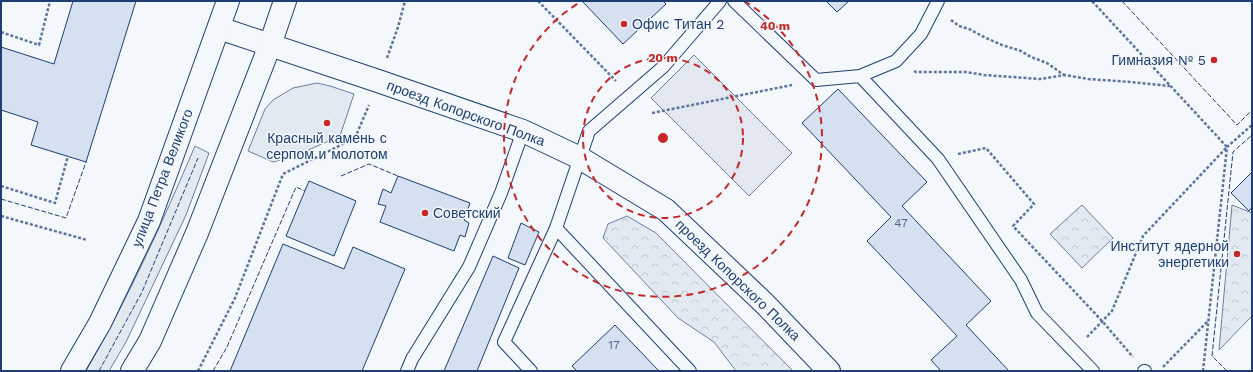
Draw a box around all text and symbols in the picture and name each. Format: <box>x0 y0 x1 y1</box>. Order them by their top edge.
place label: Офис Титан 2 <box>632 16 724 32</box>
marker: Офис Титан 2 <box>619 19 629 29</box>
text: 40 m <box>760 19 790 33</box>
text: 20 m <box>648 51 678 65</box>
place label: Гимназия № 5 <box>1112 52 1206 68</box>
marker: Гимназия № 5 <box>1209 55 1219 65</box>
street label: проезд Копорского Полка <box>385 77 547 149</box>
street label: улица Петра Великого <box>128 106 196 249</box>
marker: Красный камень с серпом и молотом <box>322 118 332 128</box>
place label: Красный камень с серпом и молотом <box>266 130 388 162</box>
centre of rings <box>656 131 670 145</box>
place label: Советский <box>433 205 501 221</box>
marker: Советский <box>420 208 430 218</box>
street label: проезд Копорского Полка <box>672 216 804 344</box>
house number: 47 <box>894 216 908 230</box>
place label: Институт ядерной энергетики <box>1111 238 1229 270</box>
marker: Институт ядерной энергетики <box>1232 249 1242 259</box>
house number: 17 <box>608 338 620 352</box>

